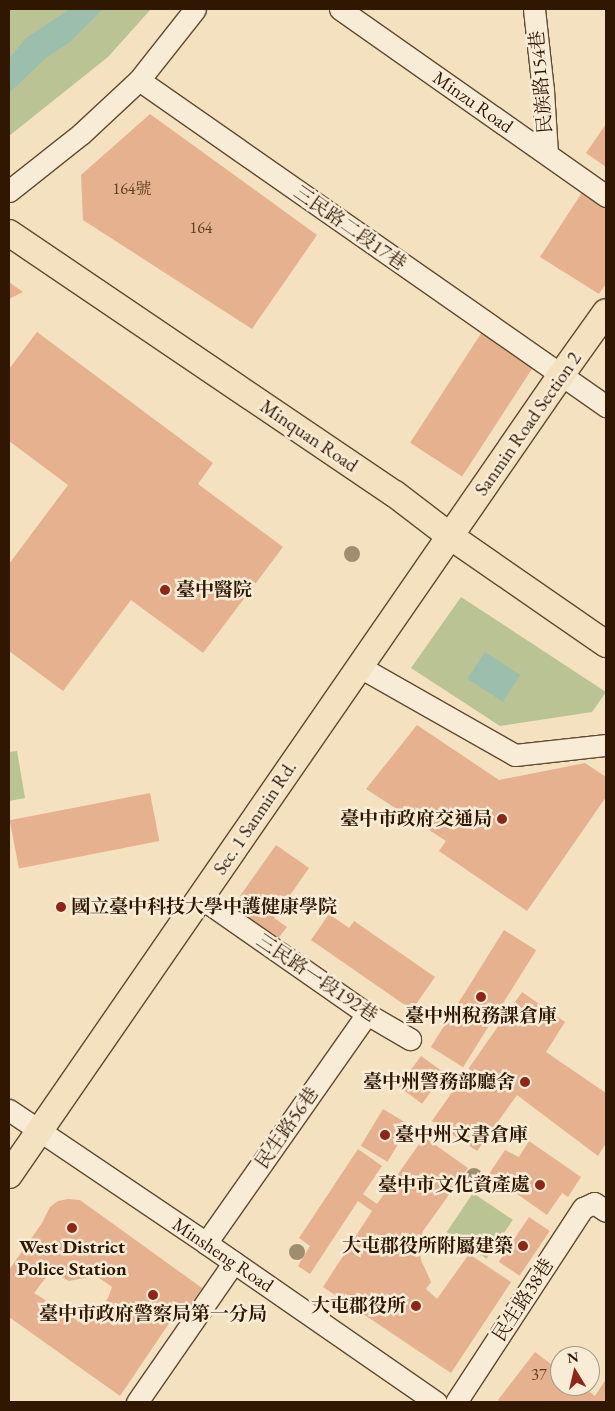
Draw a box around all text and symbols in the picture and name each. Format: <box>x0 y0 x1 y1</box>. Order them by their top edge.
street label: 民族路154巷 <box>525 30 557 134</box>
street label: Minzu Road <box>429 66 517 138</box>
house number: 164號 <box>112 179 152 199</box>
street label: 三民路二段17巷 <box>289 181 411 275</box>
house number: 164 <box>189 218 213 238</box>
street label: Sanmin Road Section 2 <box>470 348 586 500</box>
street label: Minquan Road <box>256 395 362 477</box>
place label: 臺中醫院 <box>176 579 252 601</box>
marker: 臺中醫院 <box>158 583 172 597</box>
street label: Sec. 1 Sanmin Rd. <box>209 757 301 879</box>
place label: 臺中市政府交通局 <box>340 808 492 830</box>
marker: 臺中市政府交通局 <box>496 813 508 825</box>
place label: 國立臺中科技大學中護健康學院 <box>71 896 337 918</box>
marker: 國立臺中科技大學中護健康學院 <box>55 901 67 913</box>
street label: 三民路一段192巷 <box>252 929 382 1027</box>
marker: 臺中州稅務課倉庫 <box>475 991 487 1003</box>
place label: 臺中州稅務課倉庫 <box>405 1005 557 1027</box>
place label: 臺中州警務部廳舍 <box>363 1071 515 1093</box>
marker: 臺中州警務部廳舍 <box>519 1076 531 1088</box>
street label: 民生路56巷 <box>251 1083 323 1173</box>
place label: 臺中州文書倉庫 <box>395 1124 528 1146</box>
marker: 臺中州文書倉庫 <box>379 1129 391 1141</box>
place label: 臺中市文化資產處 <box>378 1174 530 1196</box>
marker: 臺中市文化資產處 <box>534 1179 546 1191</box>
street label: Minsheng Road <box>168 1213 278 1297</box>
marker: West District Police Station <box>66 1222 78 1234</box>
place label: 大屯郡役所附屬建築 <box>342 1235 513 1257</box>
place label: West District Police Station <box>17 1236 127 1280</box>
marker: 大屯郡役所附屬建築 <box>517 1240 529 1252</box>
street label: 民生路38巷 <box>488 1254 558 1346</box>
marker: 臺中市政府警察局第一分局 <box>147 1289 159 1301</box>
place label: 大屯郡役所 <box>311 1295 406 1317</box>
marker: 大屯郡役所 <box>410 1300 422 1312</box>
place label: 臺中市政府警察局第一分局 <box>39 1303 267 1325</box>
north arrow <box>550 1346 600 1396</box>
text: N <box>566 1347 580 1367</box>
house number: 37 <box>531 1365 547 1385</box>

